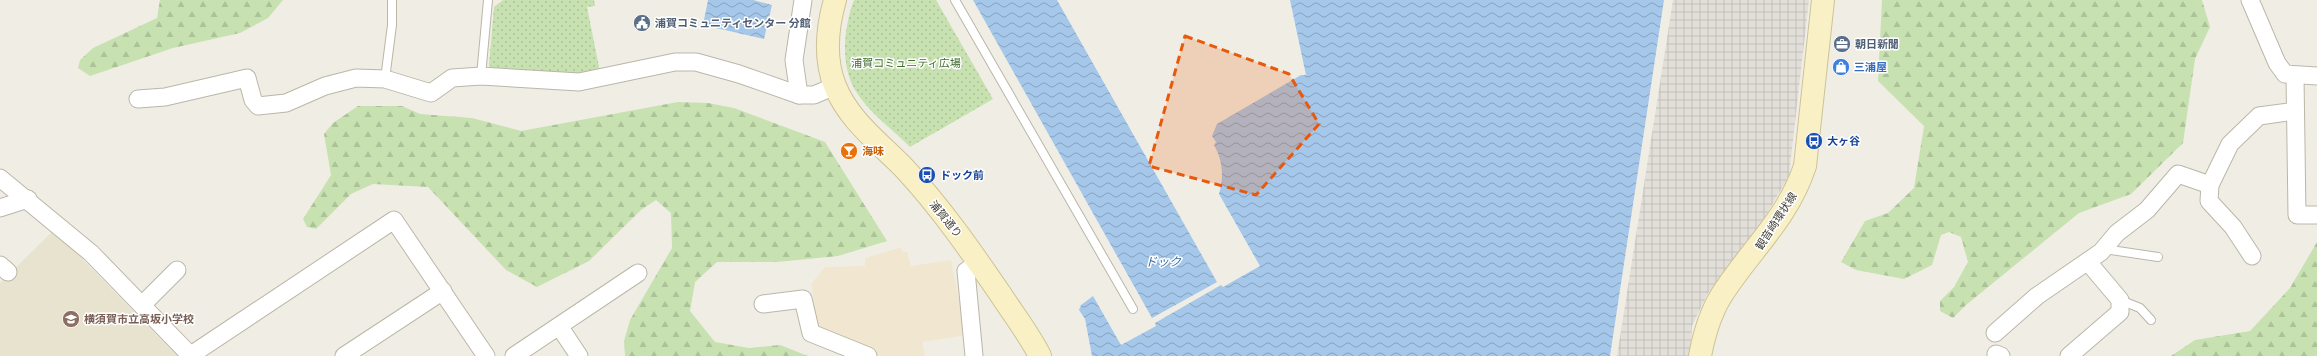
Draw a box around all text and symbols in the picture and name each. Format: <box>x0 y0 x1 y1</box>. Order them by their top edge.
public building icon: 浦賀コミュニティセンター 分館 <box>632 13 652 33</box>
place label: 浦賀コミュニティセンター 分館 <box>655 16 811 29</box>
office icon: 朝日新聞 <box>1832 34 1852 54</box>
place label: 朝日新聞 <box>1855 37 1899 50</box>
park label: 浦賀コミュニティ広場 <box>851 56 961 69</box>
shop icon: 三浦屋 <box>1831 57 1851 77</box>
place label: 三浦屋 <box>1854 60 1887 73</box>
bus stop icon: 大ヶ谷 <box>1804 131 1824 151</box>
place label: 大ヶ谷 <box>1827 134 1860 147</box>
bar icon: 海味 <box>839 141 859 161</box>
place label: 海味 <box>862 144 884 157</box>
bus stop icon: ドック前 <box>917 165 937 185</box>
place label: ドック前 <box>940 168 984 181</box>
street label: 観音崎環状線 <box>1752 190 1799 252</box>
street label: 浦賀通り <box>927 197 965 240</box>
water label: ドック <box>1145 254 1182 268</box>
school or university icon: 横須賀市立高坂小学校 <box>61 309 81 329</box>
place label: 横須賀市立高坂小学校 <box>84 312 194 325</box>

